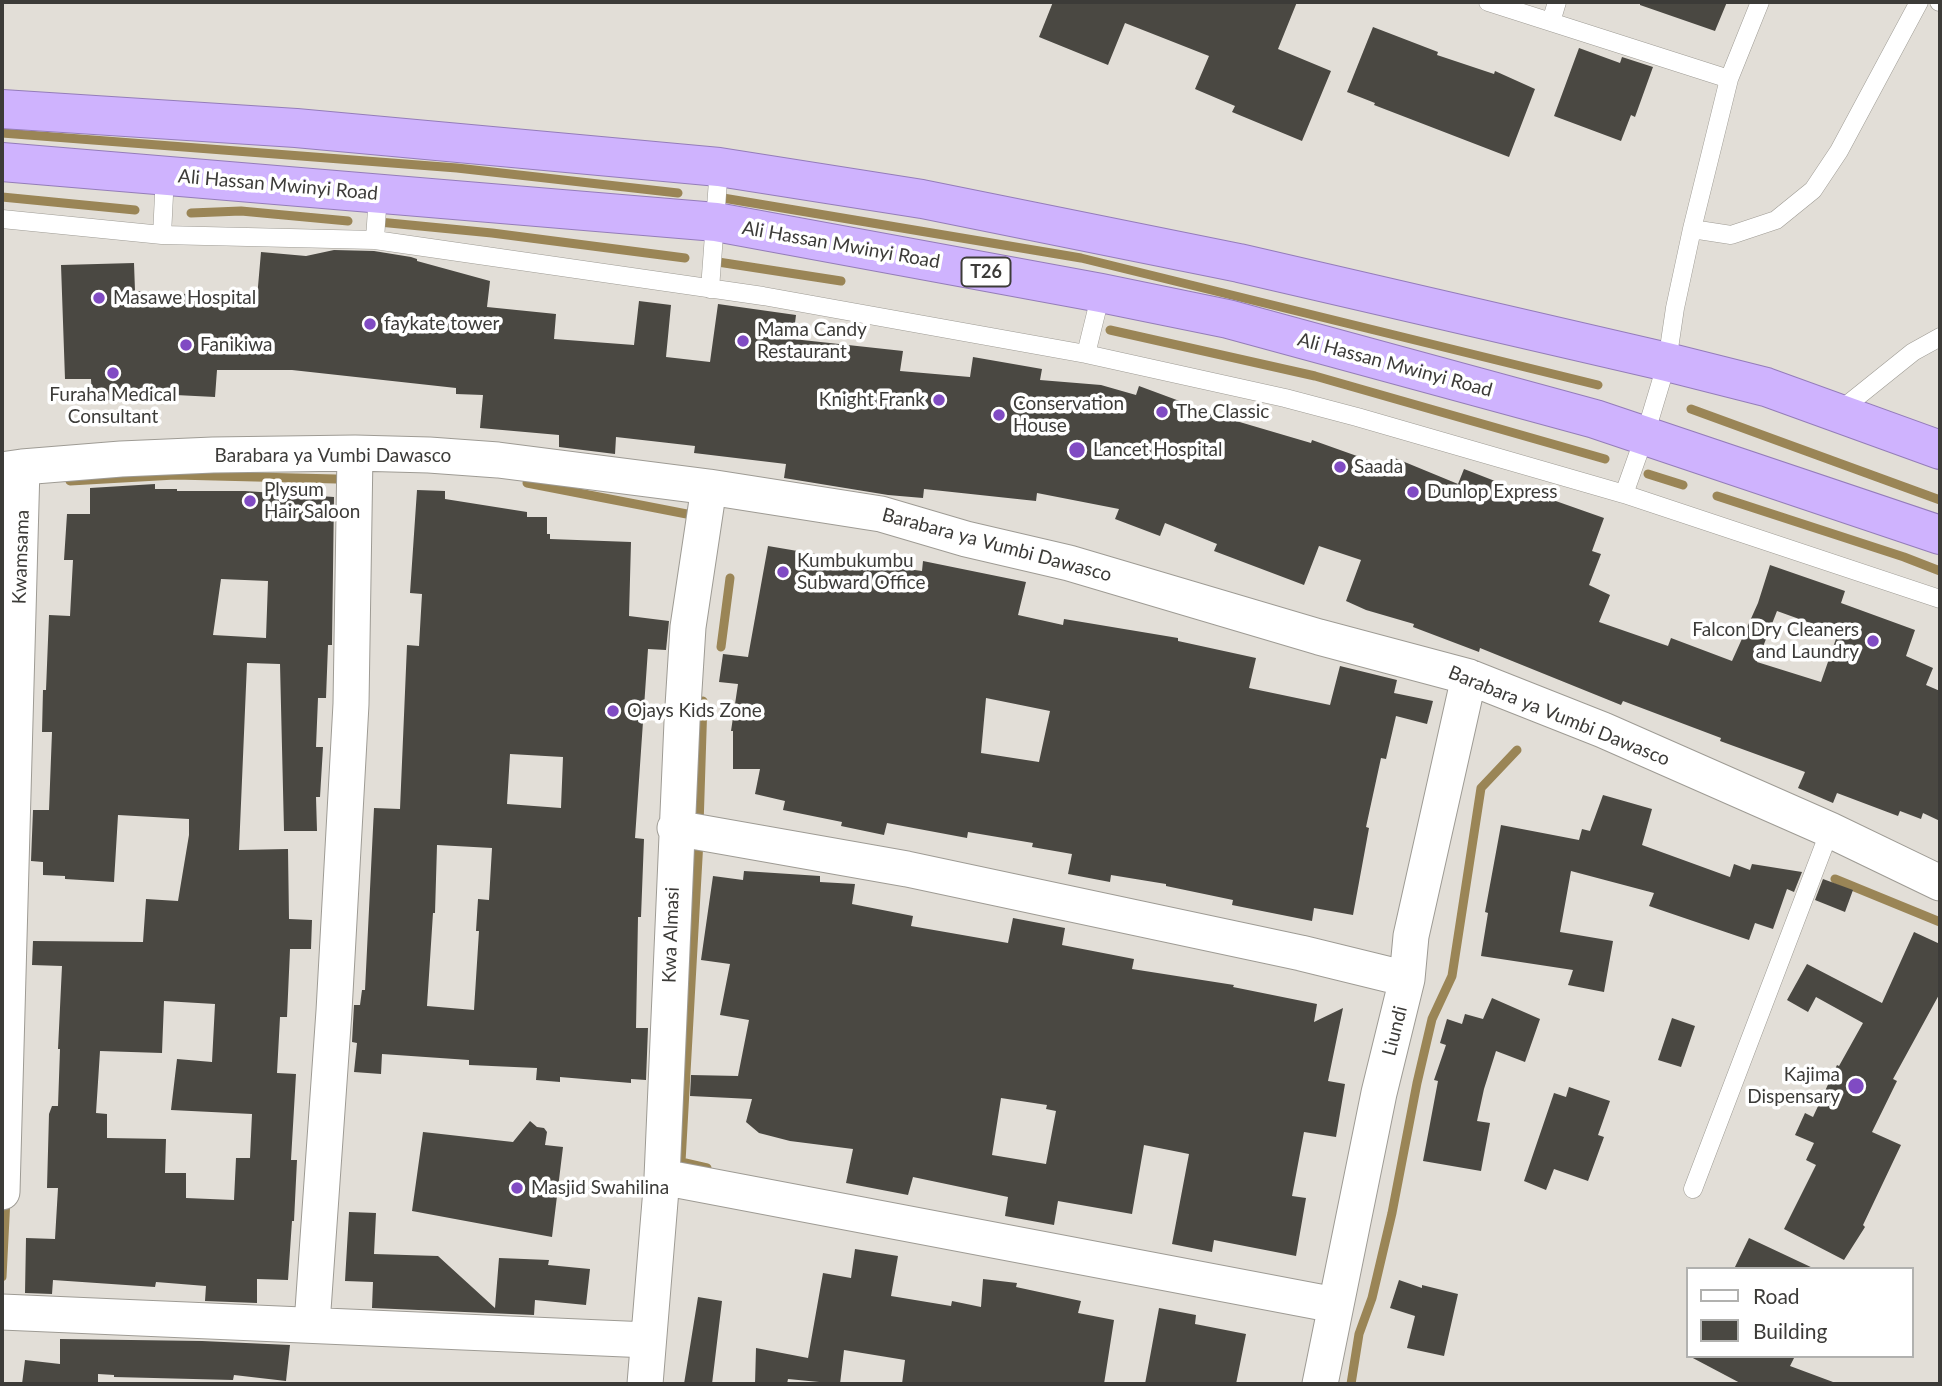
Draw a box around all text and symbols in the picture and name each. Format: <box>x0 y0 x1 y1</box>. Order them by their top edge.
street label: Ali Hassan Mwinyi Road <box>177 165 379 205</box>
street label: Ali Hassan Mwinyi Road <box>740 216 942 274</box>
road number: T26 <box>962 258 1010 286</box>
place label: Masawe Hospital <box>113 287 256 309</box>
marker: Masawe Hospital <box>91 290 107 306</box>
place label: faykate tower <box>384 313 499 335</box>
marker: faykate tower <box>362 316 378 332</box>
place label: Mama Candy Restaurant <box>757 319 867 363</box>
street label: Ali Hassan Mwinyi Road <box>1295 328 1495 402</box>
marker: Mama Candy Restaurant <box>735 333 751 349</box>
place label: Fanikiwa <box>200 334 272 356</box>
marker: Fanikiwa <box>178 337 194 353</box>
marker: Furaha Medical Consultant <box>105 365 121 381</box>
place label: Furaha Medical Consultant <box>49 384 177 428</box>
place label: Knight Frank <box>819 389 925 411</box>
marker: Knight Frank <box>931 392 947 408</box>
place label: Conservation House <box>1013 393 1124 437</box>
place label: The Classic <box>1176 401 1269 423</box>
marker: The Classic <box>1154 404 1170 420</box>
marker: Conservation House <box>991 407 1007 423</box>
place label: Lancet Hospital <box>1093 439 1223 461</box>
marker: Lancet Hospital <box>1067 440 1087 460</box>
street label: Barabara ya Vumbi Dawasco <box>215 445 451 467</box>
place label: Saada <box>1354 456 1403 478</box>
marker: Saada <box>1332 459 1348 475</box>
place label: Plysum Hair Saloon <box>264 479 360 523</box>
place label: Dunlop Express <box>1427 481 1557 503</box>
marker: Dunlop Express <box>1405 484 1421 500</box>
marker: Plysum Hair Saloon <box>242 493 258 509</box>
street label: Barabara ya Vumbi Dawasco <box>880 503 1114 587</box>
street label: Kwamsama <box>8 509 34 605</box>
place label: Kumbukumbu Subward Office <box>797 550 925 594</box>
marker: Kumbukumbu Subward Office <box>775 564 791 580</box>
place label: Falcon Dry Cleaners and Laundry <box>1692 619 1859 663</box>
marker: Falcon Dry Cleaners and Laundry <box>1865 633 1881 649</box>
street label: Barabara ya Vumbi Dawasco <box>1445 661 1673 771</box>
place label: Ojays Kids Zone <box>627 700 762 722</box>
marker: Ojays Kids Zone <box>605 703 621 719</box>
street label: Kwa Almasi <box>658 887 684 983</box>
street label: Liundi <box>1378 1004 1412 1058</box>
place label: Kajima Dispensary <box>1747 1064 1840 1108</box>
marker: Kajima Dispensary <box>1846 1076 1866 1096</box>
place label: Masjid Swahilina <box>531 1177 669 1199</box>
marker: Masjid Swahilina <box>509 1180 525 1196</box>
legend <box>1686 1267 1914 1358</box>
text: Road <box>1753 1283 1800 1308</box>
text: Building <box>1753 1318 1828 1343</box>

